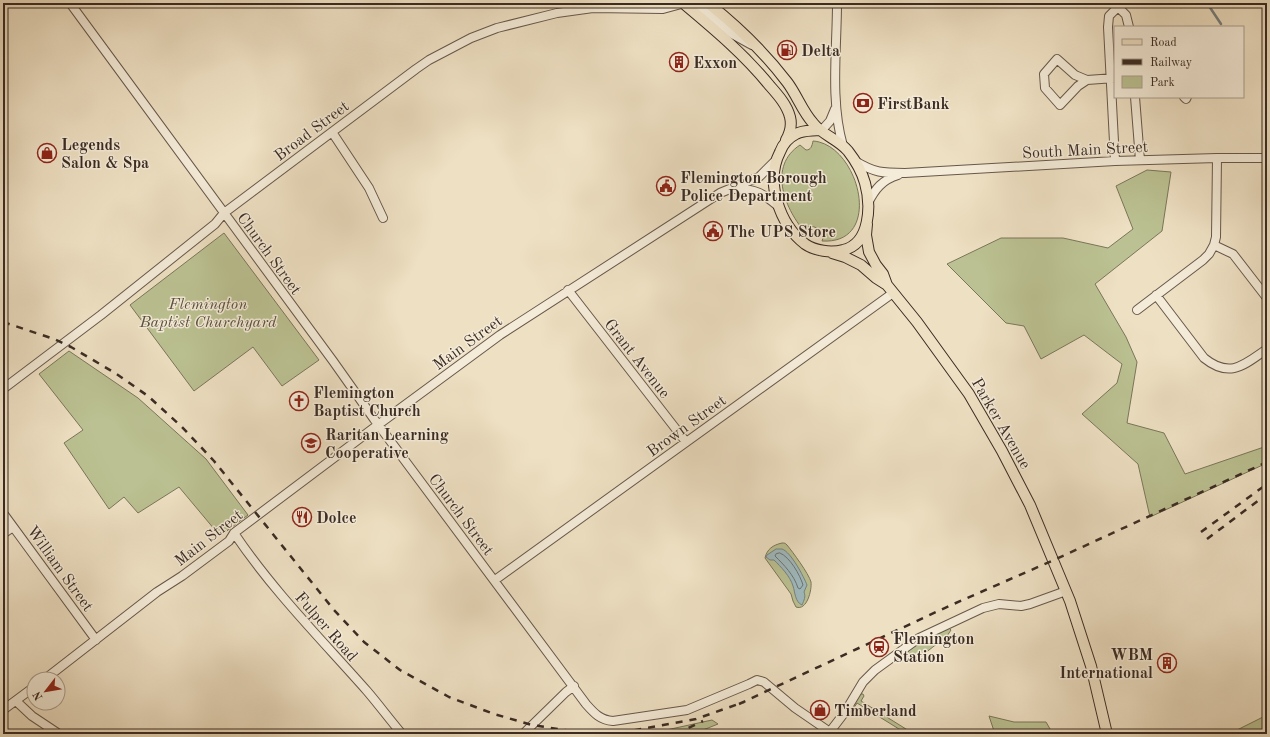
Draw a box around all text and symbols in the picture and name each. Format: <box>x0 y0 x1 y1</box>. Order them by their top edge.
legend <box>1114 26 1244 98</box>
text: Road <box>1150 37 1177 49</box>
fuel station icon: Delta <box>776 39 798 61</box>
place label: Delta <box>801 44 840 60</box>
building icon: Exxon <box>668 51 690 73</box>
place label: Exxon <box>693 56 737 72</box>
text: Railway <box>1150 57 1193 69</box>
text: Park <box>1150 77 1175 89</box>
bank icon: FirstBank <box>852 92 874 114</box>
place label: FirstBank <box>877 97 949 113</box>
street label: Broad Street <box>272 98 353 165</box>
place label: Legends Salon & Spa <box>61 138 149 172</box>
street label: South Main Street <box>1022 140 1149 162</box>
shop icon: Legends Salon & Spa <box>36 142 58 164</box>
place label: Flemington Borough Police Department <box>680 171 827 205</box>
public building icon: Flemington Borough Police Department <box>655 175 677 197</box>
street label: Church Street <box>233 210 304 298</box>
public building icon: The UPS Store <box>702 220 724 242</box>
place label: The UPS Store <box>727 225 836 241</box>
park label: Flemington Baptist Churchyard <box>138 297 277 331</box>
street label: Main Street <box>431 313 506 374</box>
street label: Grant Avenue <box>601 317 672 402</box>
street label: Parker Avenue <box>968 376 1033 472</box>
place label: Flemington Baptist Church <box>313 386 421 420</box>
church icon: Flemington Baptist Church <box>288 390 310 412</box>
street label: Brown Street <box>645 393 730 460</box>
place label: Raritan Learning Cooperative <box>325 428 449 462</box>
school or university icon: Raritan Learning Cooperative <box>300 432 322 454</box>
street label: Church Street <box>425 472 496 559</box>
restaurant icon: Dolce <box>291 506 313 528</box>
street label: Main Street <box>172 507 246 570</box>
place label: Dolce <box>316 511 357 527</box>
street label: William Street <box>23 524 96 615</box>
street label: Fulper Road <box>291 590 360 665</box>
place label: Flemington Station <box>893 632 974 666</box>
station icon: Flemington Station <box>868 636 890 658</box>
place label: WBM International <box>1059 648 1153 682</box>
building icon: WBM International <box>1156 652 1178 674</box>
north arrow <box>26 671 66 711</box>
text: N <box>32 688 46 702</box>
shop icon: Timberland <box>809 699 831 721</box>
place label: Timberland <box>834 704 917 720</box>

